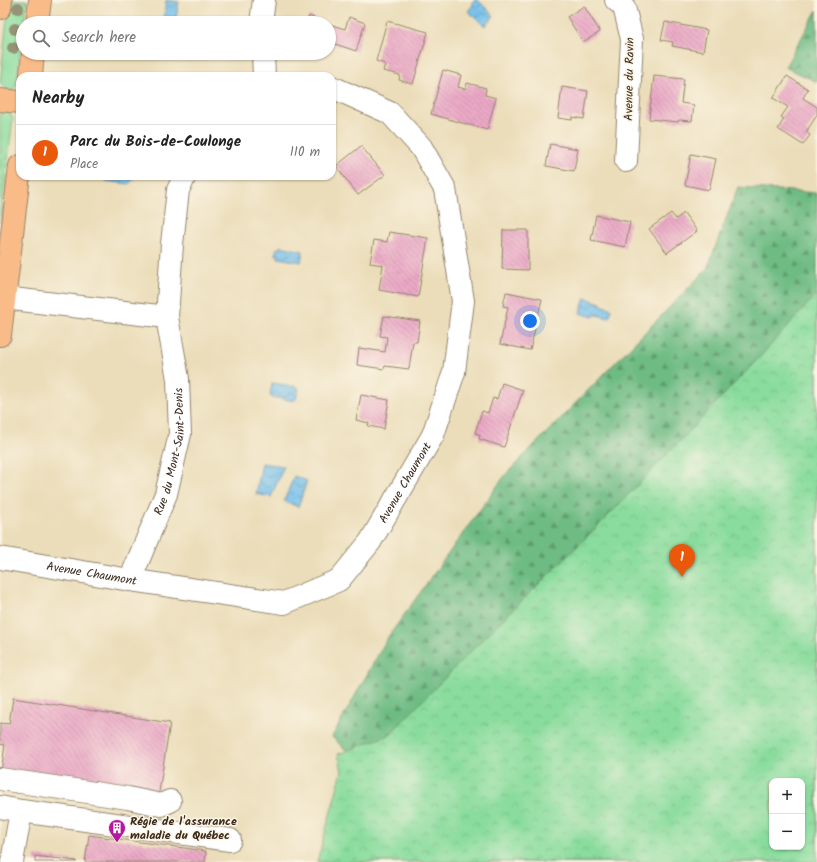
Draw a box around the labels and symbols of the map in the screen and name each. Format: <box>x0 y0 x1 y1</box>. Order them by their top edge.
street label: Avenue du Ravin <box>619 37 640 121</box>
your location <box>520 311 540 331</box>
street label: Rue du Mont-Saint-Denis <box>149 387 190 518</box>
street label: Avenue Chaumont <box>374 439 437 527</box>
pin: 1 <box>669 544 695 577</box>
street label: Avenue Chaumont <box>45 557 138 591</box>
place label: Régie de l'assurance maladie du Québec <box>130 812 237 845</box>
building icon: Régie de l'assurance maladie du Québec <box>107 818 127 843</box>

